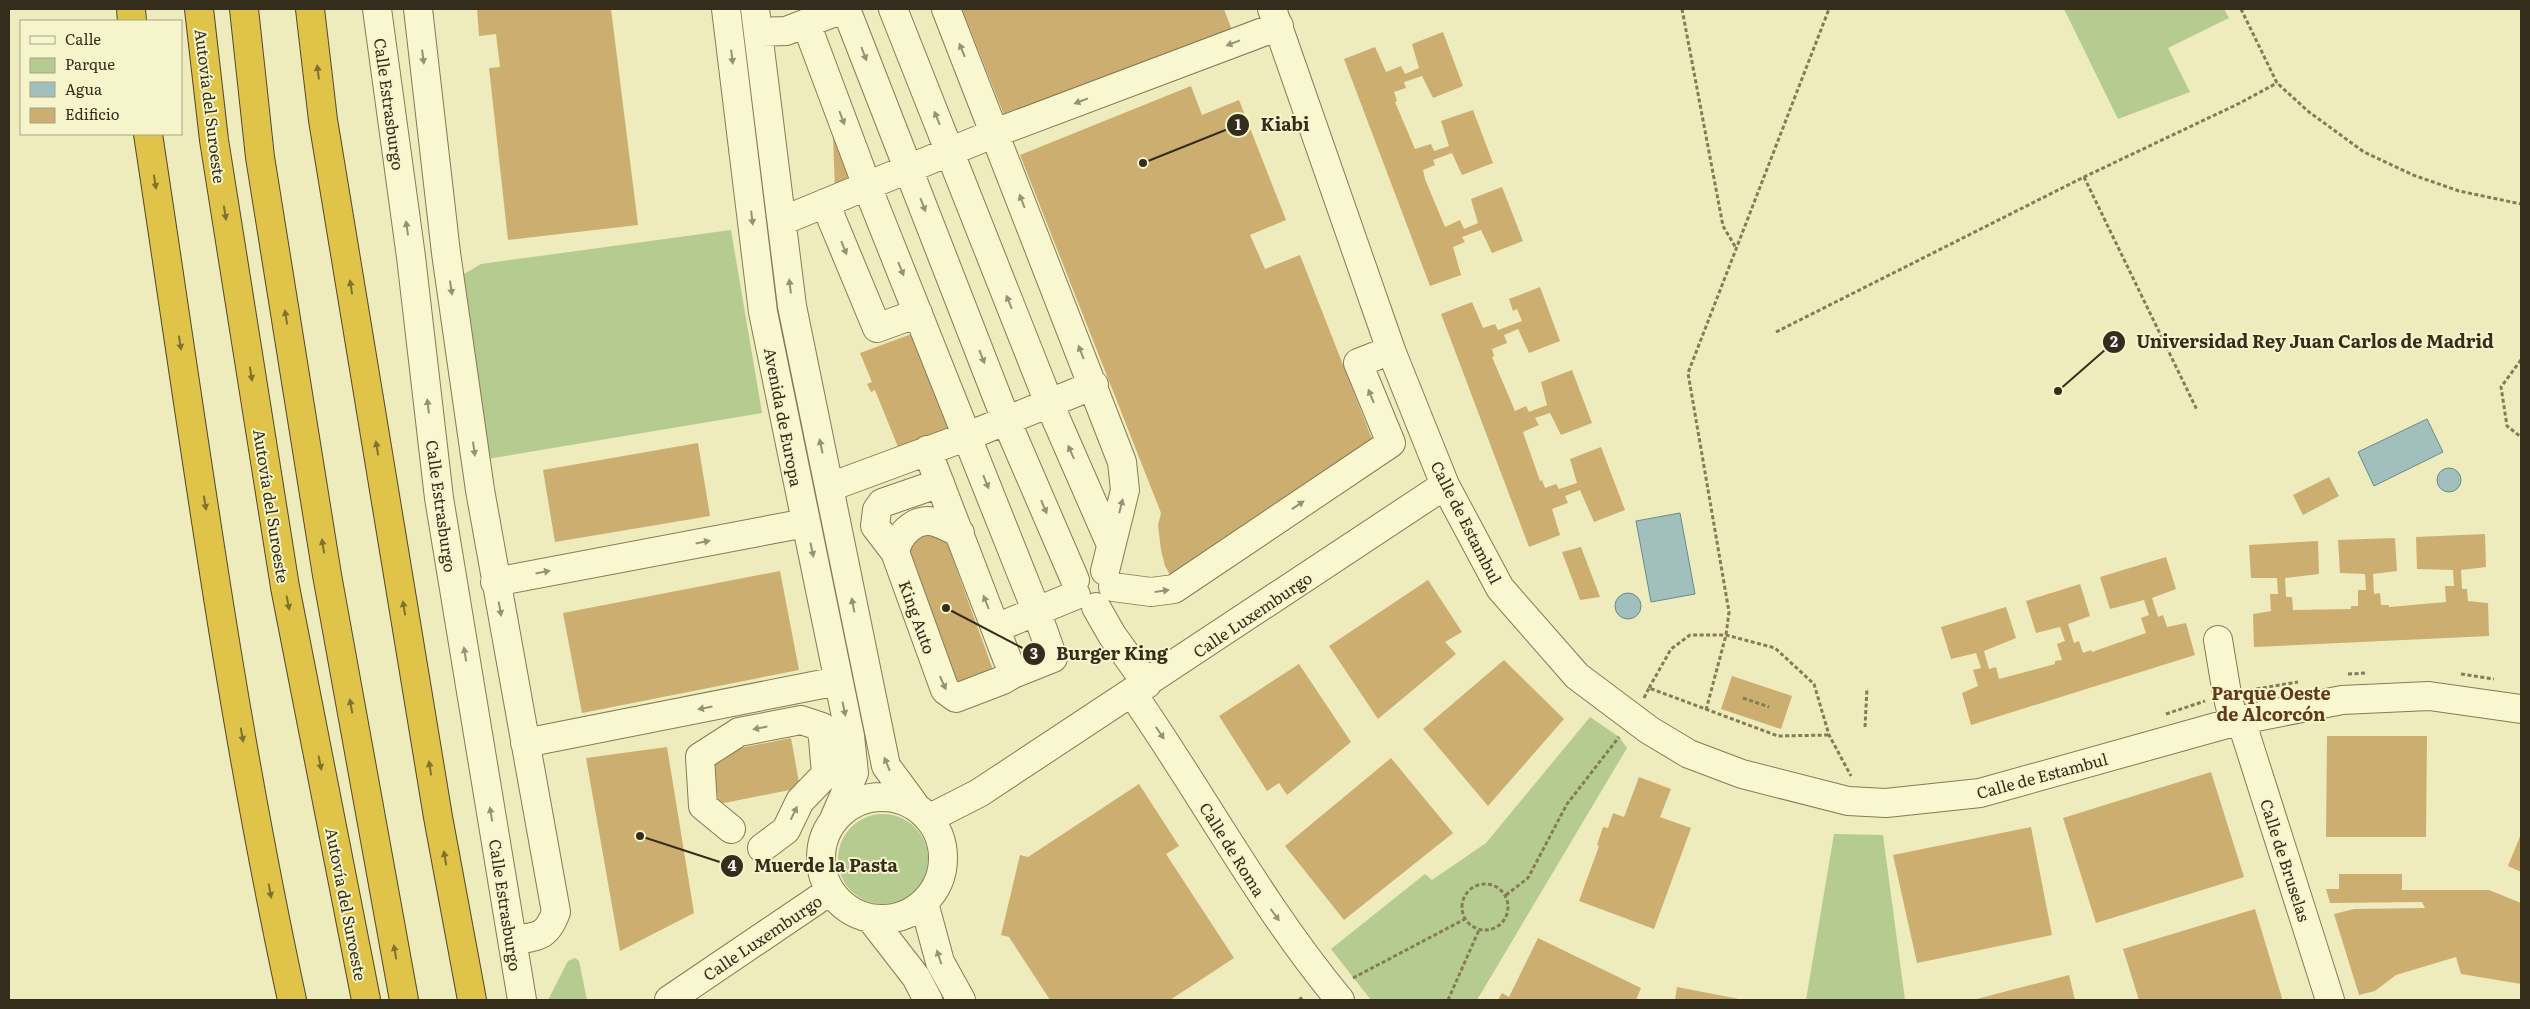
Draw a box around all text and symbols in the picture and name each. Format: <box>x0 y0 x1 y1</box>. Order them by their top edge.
legend <box>20 20 182 135</box>
text: Calle <box>65 27 101 50</box>
street label: Autovía del Suroeste <box>190 27 232 185</box>
street label: Calle Estrasburgo <box>369 36 411 172</box>
one-way arrow <box>1226 40 1241 47</box>
one-way arrow <box>958 42 965 57</box>
one-way arrow <box>860 47 868 61</box>
one-way arrow <box>420 49 428 65</box>
one-way arrow <box>728 49 736 65</box>
text: Parque <box>65 52 115 75</box>
one-way arrow <box>314 63 322 79</box>
text: Agua <box>65 77 103 100</box>
one-way arrow <box>1074 97 1089 105</box>
text: Edificio <box>65 102 120 125</box>
callout: Kiabi <box>1225 109 1319 142</box>
text: Kiabi <box>1261 110 1310 137</box>
one-way arrow <box>838 111 846 126</box>
one-way arrow <box>932 111 940 125</box>
text: 1 <box>1235 112 1241 135</box>
one-way arrow <box>152 174 160 190</box>
one-way arrow <box>1017 194 1025 208</box>
one-way arrow <box>920 198 927 213</box>
one-way arrow <box>222 206 230 222</box>
one-way arrow <box>748 211 756 227</box>
one-way arrow <box>403 219 411 235</box>
one-way arrow <box>840 241 848 256</box>
one-way arrow <box>897 262 905 277</box>
one-way arrow <box>786 278 794 294</box>
one-way arrow <box>347 279 355 295</box>
one-way arrow <box>448 280 456 296</box>
one-way arrow <box>1005 294 1013 309</box>
one-way arrow <box>281 308 289 324</box>
callout: Universidad Rey Juan Carlos de Madrid <box>2101 325 2504 358</box>
text: Universidad Rey Juan Carlos de Madrid <box>2136 327 2494 354</box>
text: 2 <box>2110 329 2118 352</box>
one-way arrow <box>176 335 184 351</box>
one-way arrow <box>1077 344 1085 359</box>
street label: Avenida de Europa <box>759 345 809 489</box>
one-way arrow <box>978 350 986 365</box>
one-way arrow <box>248 366 256 382</box>
one-way arrow <box>1367 389 1375 403</box>
one-way arrow <box>424 398 432 414</box>
street label: Autovía del Suroeste <box>248 427 296 585</box>
one-way arrow <box>817 437 825 453</box>
street label: Calle Estrasburgo <box>421 438 463 574</box>
one-way arrow <box>373 439 381 455</box>
one-way arrow <box>470 441 478 457</box>
one-way arrow <box>1066 445 1074 459</box>
street label: Calle de Estambul <box>1426 456 1508 588</box>
one-way arrow <box>982 475 990 489</box>
one-way arrow <box>201 496 209 512</box>
one-way arrow <box>1117 499 1125 514</box>
one-way arrow <box>1040 500 1048 515</box>
one-way arrow <box>1292 500 1305 510</box>
one-way arrow <box>318 538 326 554</box>
one-way arrow <box>695 538 711 546</box>
one-way arrow <box>808 543 816 559</box>
street label: Calle Luxemburgo <box>1188 565 1316 663</box>
one-way arrow <box>536 568 552 576</box>
street label: King Auto <box>894 577 942 657</box>
one-way arrow <box>1154 586 1170 594</box>
one-way arrow <box>982 594 990 609</box>
one-way arrow <box>285 596 293 612</box>
one-way arrow <box>848 597 856 613</box>
one-way arrow <box>399 600 407 616</box>
one-way arrow <box>497 602 505 618</box>
callout: Burger King <box>1021 637 1178 670</box>
text: Burger King <box>1056 639 1169 666</box>
text: 3 <box>1030 641 1038 664</box>
one-way arrow <box>460 645 468 661</box>
one-way arrow <box>939 676 947 690</box>
district label: Parque Oeste de Alcorcón <box>2211 679 2331 727</box>
one-way arrow <box>346 698 354 714</box>
one-way arrow <box>841 702 849 718</box>
one-way arrow <box>696 704 712 712</box>
one-way arrow <box>751 724 767 732</box>
one-way arrow <box>1155 726 1165 740</box>
one-way arrow <box>238 727 246 743</box>
street label: Calle de Estambul <box>1974 746 2110 804</box>
one-way arrow <box>316 755 324 771</box>
one-way arrow <box>883 756 891 771</box>
one-way arrow <box>426 760 434 776</box>
street label: Calle de Bruselas <box>2255 796 2317 924</box>
street label: Calle de Roma <box>1194 797 1272 901</box>
one-way arrow <box>487 806 495 822</box>
one-way arrow <box>790 806 798 820</box>
street label: Autovía del Suroeste <box>320 825 374 983</box>
street label: Calle Estrasburgo <box>484 837 528 973</box>
one-way arrow <box>441 849 449 865</box>
callout: Muerde la Pasta <box>719 850 908 883</box>
text: Muerde la Pasta <box>754 851 899 878</box>
text: 4 <box>727 853 737 876</box>
one-way arrow <box>266 884 274 900</box>
street label: Calle Luxemburgo <box>698 888 826 986</box>
one-way arrow <box>1270 908 1280 922</box>
one-way arrow <box>391 944 399 960</box>
one-way arrow <box>935 949 943 964</box>

